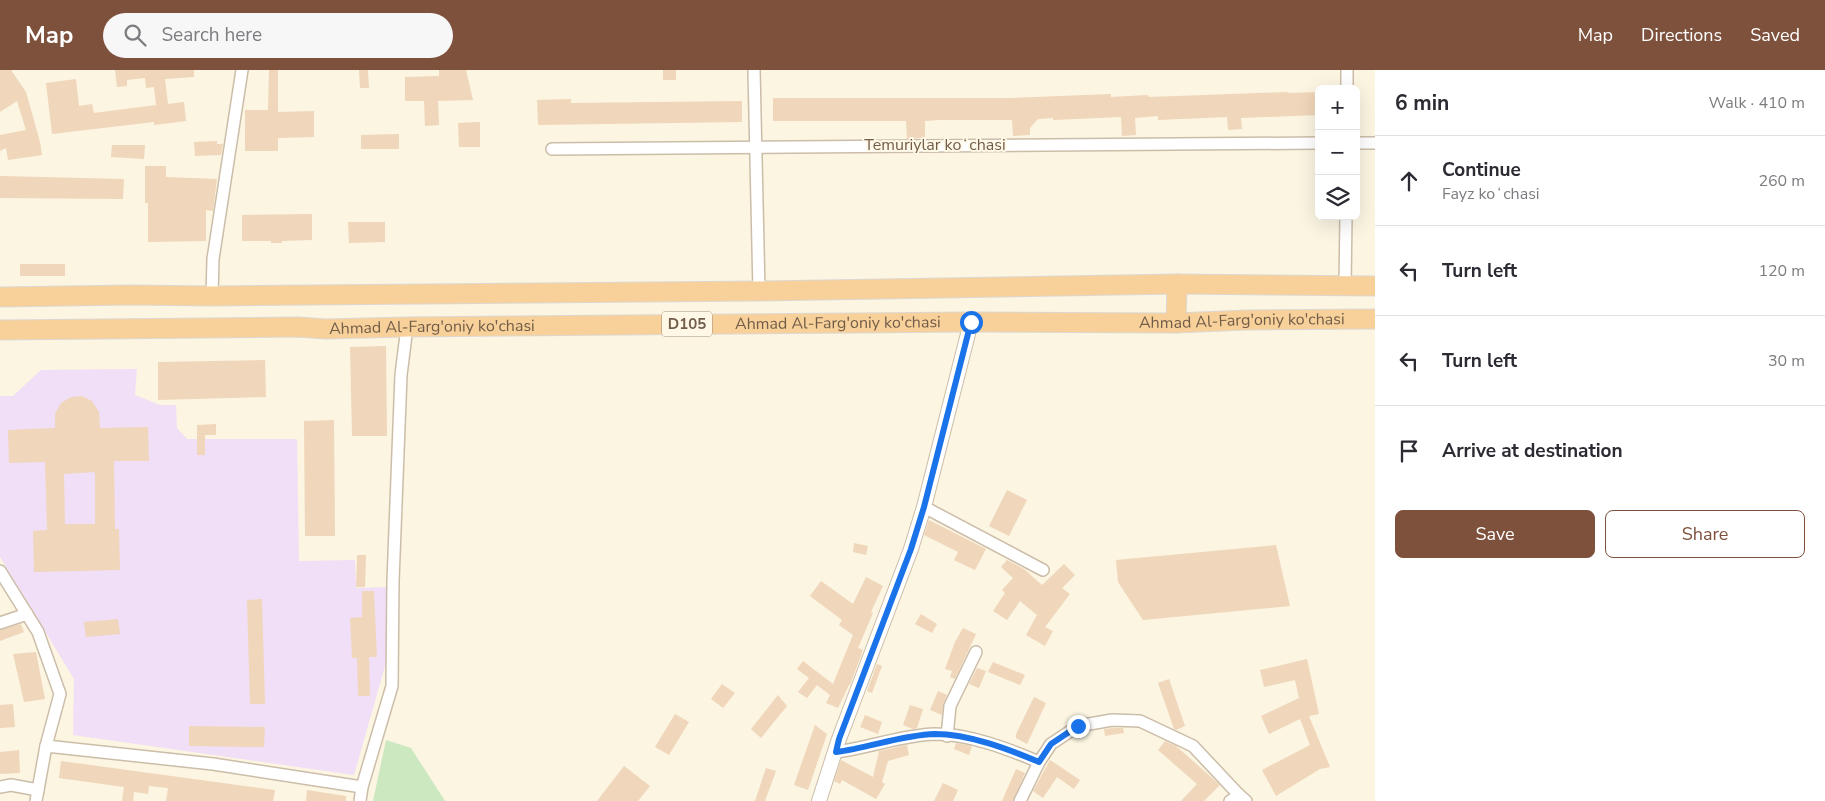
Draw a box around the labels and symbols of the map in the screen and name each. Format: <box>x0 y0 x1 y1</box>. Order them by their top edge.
street label: Temuriylar koʻchasi <box>864 134 1006 156</box>
street label: Ahmad Al-Farg'oniy ko'chasi <box>1139 308 1345 334</box>
street label: Ahmad Al-Farg'oniy ko'chasi <box>735 311 941 335</box>
route start <box>960 311 983 334</box>
road number: D105 <box>662 312 712 336</box>
street label: Ahmad Al-Farg'oniy ko'chasi <box>329 315 535 340</box>
route end <box>1067 715 1090 738</box>

